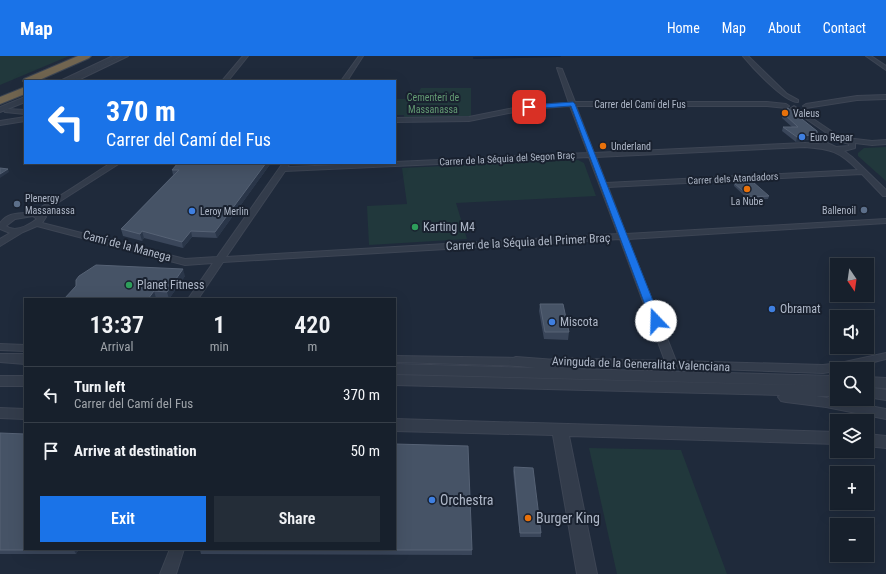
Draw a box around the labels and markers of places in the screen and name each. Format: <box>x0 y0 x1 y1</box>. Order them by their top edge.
pin <box>512 90 546 124</box>
marker: Valeus <box>780 108 790 118</box>
place label: Valeus <box>793 108 820 119</box>
marker: Euro Repar <box>797 132 807 142</box>
place label: Euro Repar <box>810 132 853 143</box>
marker: Underland <box>598 141 608 151</box>
place label: Underland <box>611 141 651 152</box>
marker: La Nube <box>742 184 752 194</box>
place label: Plenergy Massanassa <box>25 193 75 216</box>
place label: La Nube <box>731 196 764 207</box>
marker: Plenergy Massanassa <box>12 199 22 209</box>
place label: Ballenoil <box>822 205 856 216</box>
marker: Ballenoil <box>859 205 869 215</box>
marker: Leroy Merlin <box>187 206 197 216</box>
place label: Leroy Merlin <box>200 206 249 217</box>
place label: Karting M4 <box>423 220 475 234</box>
marker: Karting M4 <box>410 222 420 232</box>
place label: Planet Fitness <box>137 278 204 292</box>
marker: Planet Fitness <box>124 280 134 290</box>
place label: Obramat <box>780 302 821 316</box>
marker: Obramat <box>767 304 777 314</box>
place label: Miscota <box>560 315 598 329</box>
marker: Miscota <box>547 317 557 327</box>
place label: Orchestra <box>440 492 494 508</box>
marker: Orchestra <box>427 495 437 505</box>
place label: Burger King <box>536 510 600 526</box>
marker: Burger King <box>523 513 533 523</box>

